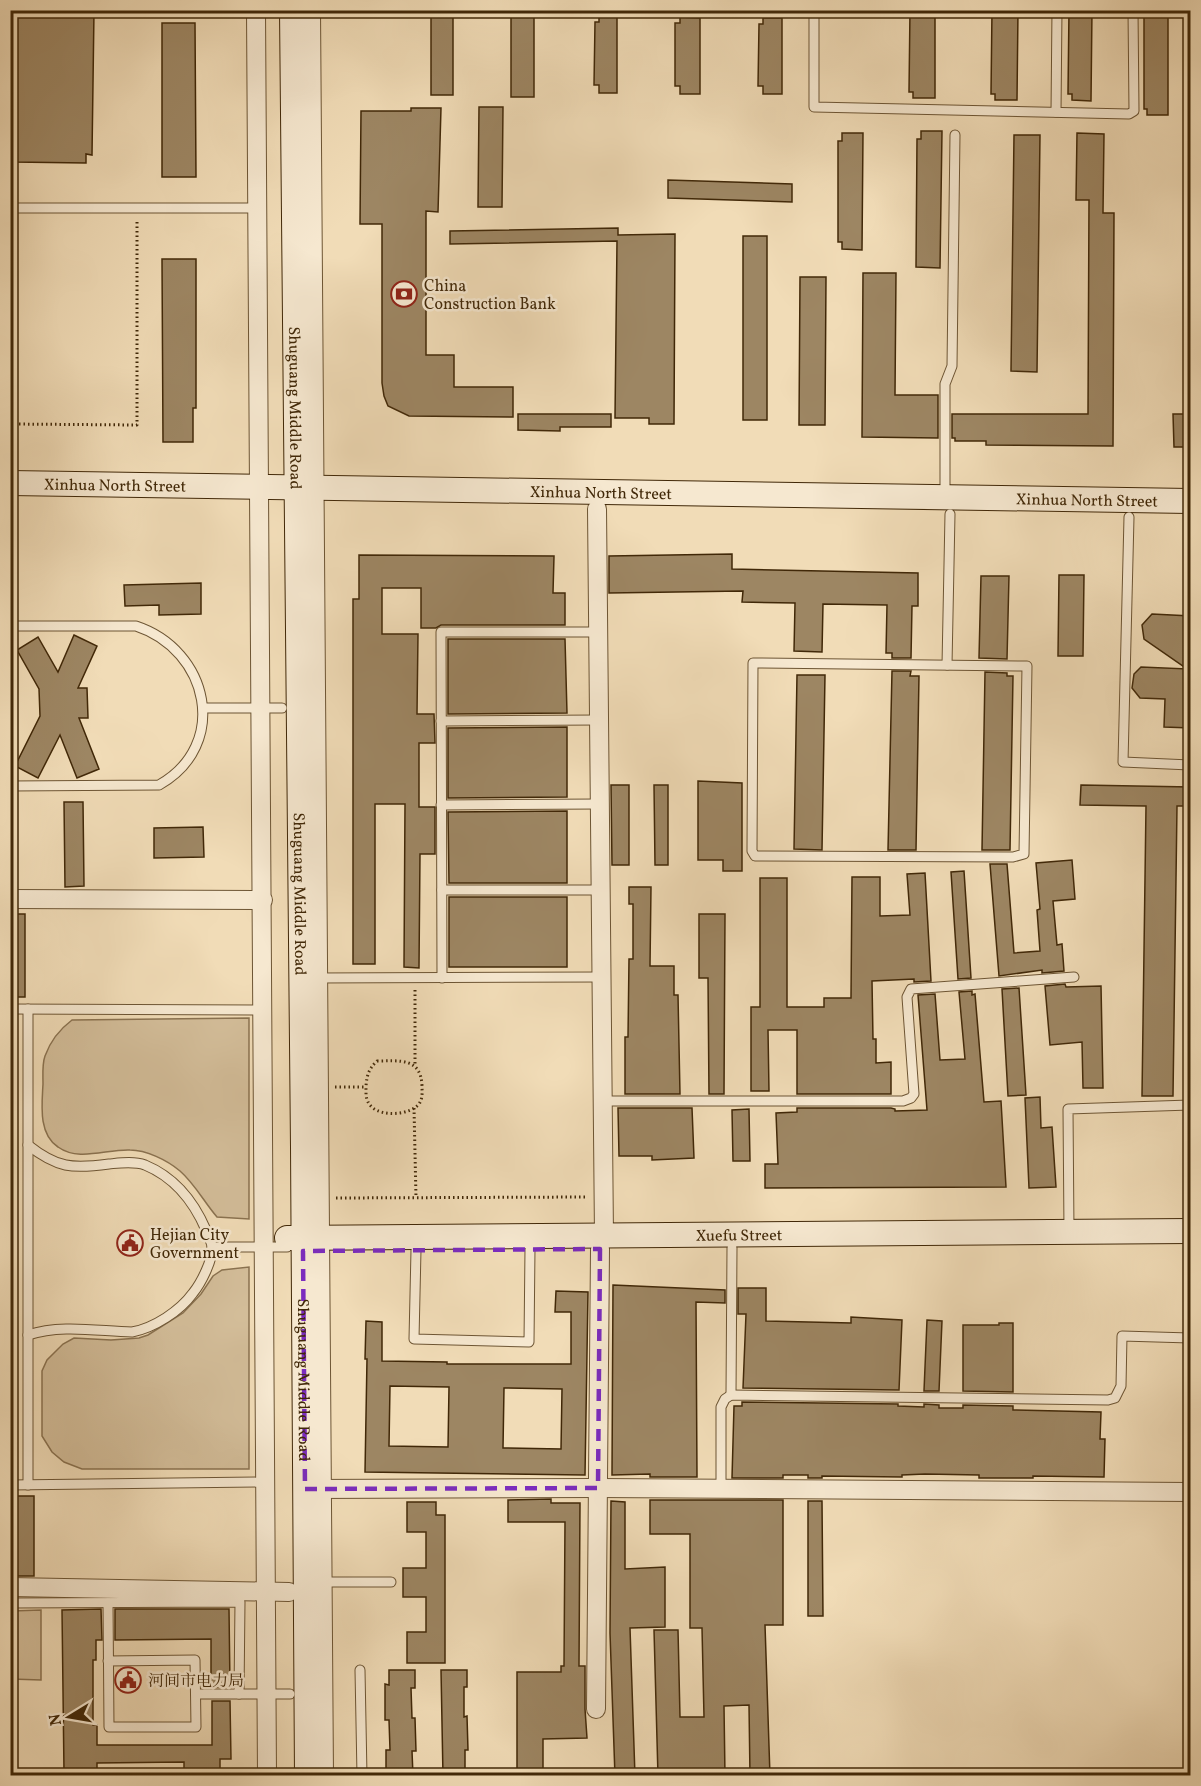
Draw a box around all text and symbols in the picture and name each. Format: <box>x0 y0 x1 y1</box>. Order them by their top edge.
place label: China Construction Bank <box>424 276 556 316</box>
bank icon: China Construction Bank <box>389 279 419 309</box>
street label: Shuguang Middle Road <box>282 326 306 490</box>
street label: Xinhua North Street <box>44 475 187 499</box>
street label: Xinhua North Street <box>530 482 673 506</box>
street label: Xinhua North Street <box>1016 489 1159 514</box>
street label: Shuguang Middle Road <box>287 812 310 976</box>
place label: Hejian City Government <box>150 1225 239 1265</box>
street label: Xuefu Street <box>696 1225 783 1248</box>
public building icon: Hejian City Government <box>115 1228 145 1258</box>
street label: Shuguang Middle Road <box>291 1298 314 1462</box>
public building icon: 河间市电力局 <box>113 1665 143 1695</box>
place label: 河间市电力局 <box>148 1671 244 1693</box>
north arrow <box>39 1687 99 1747</box>
text: N <box>44 1711 68 1727</box>

